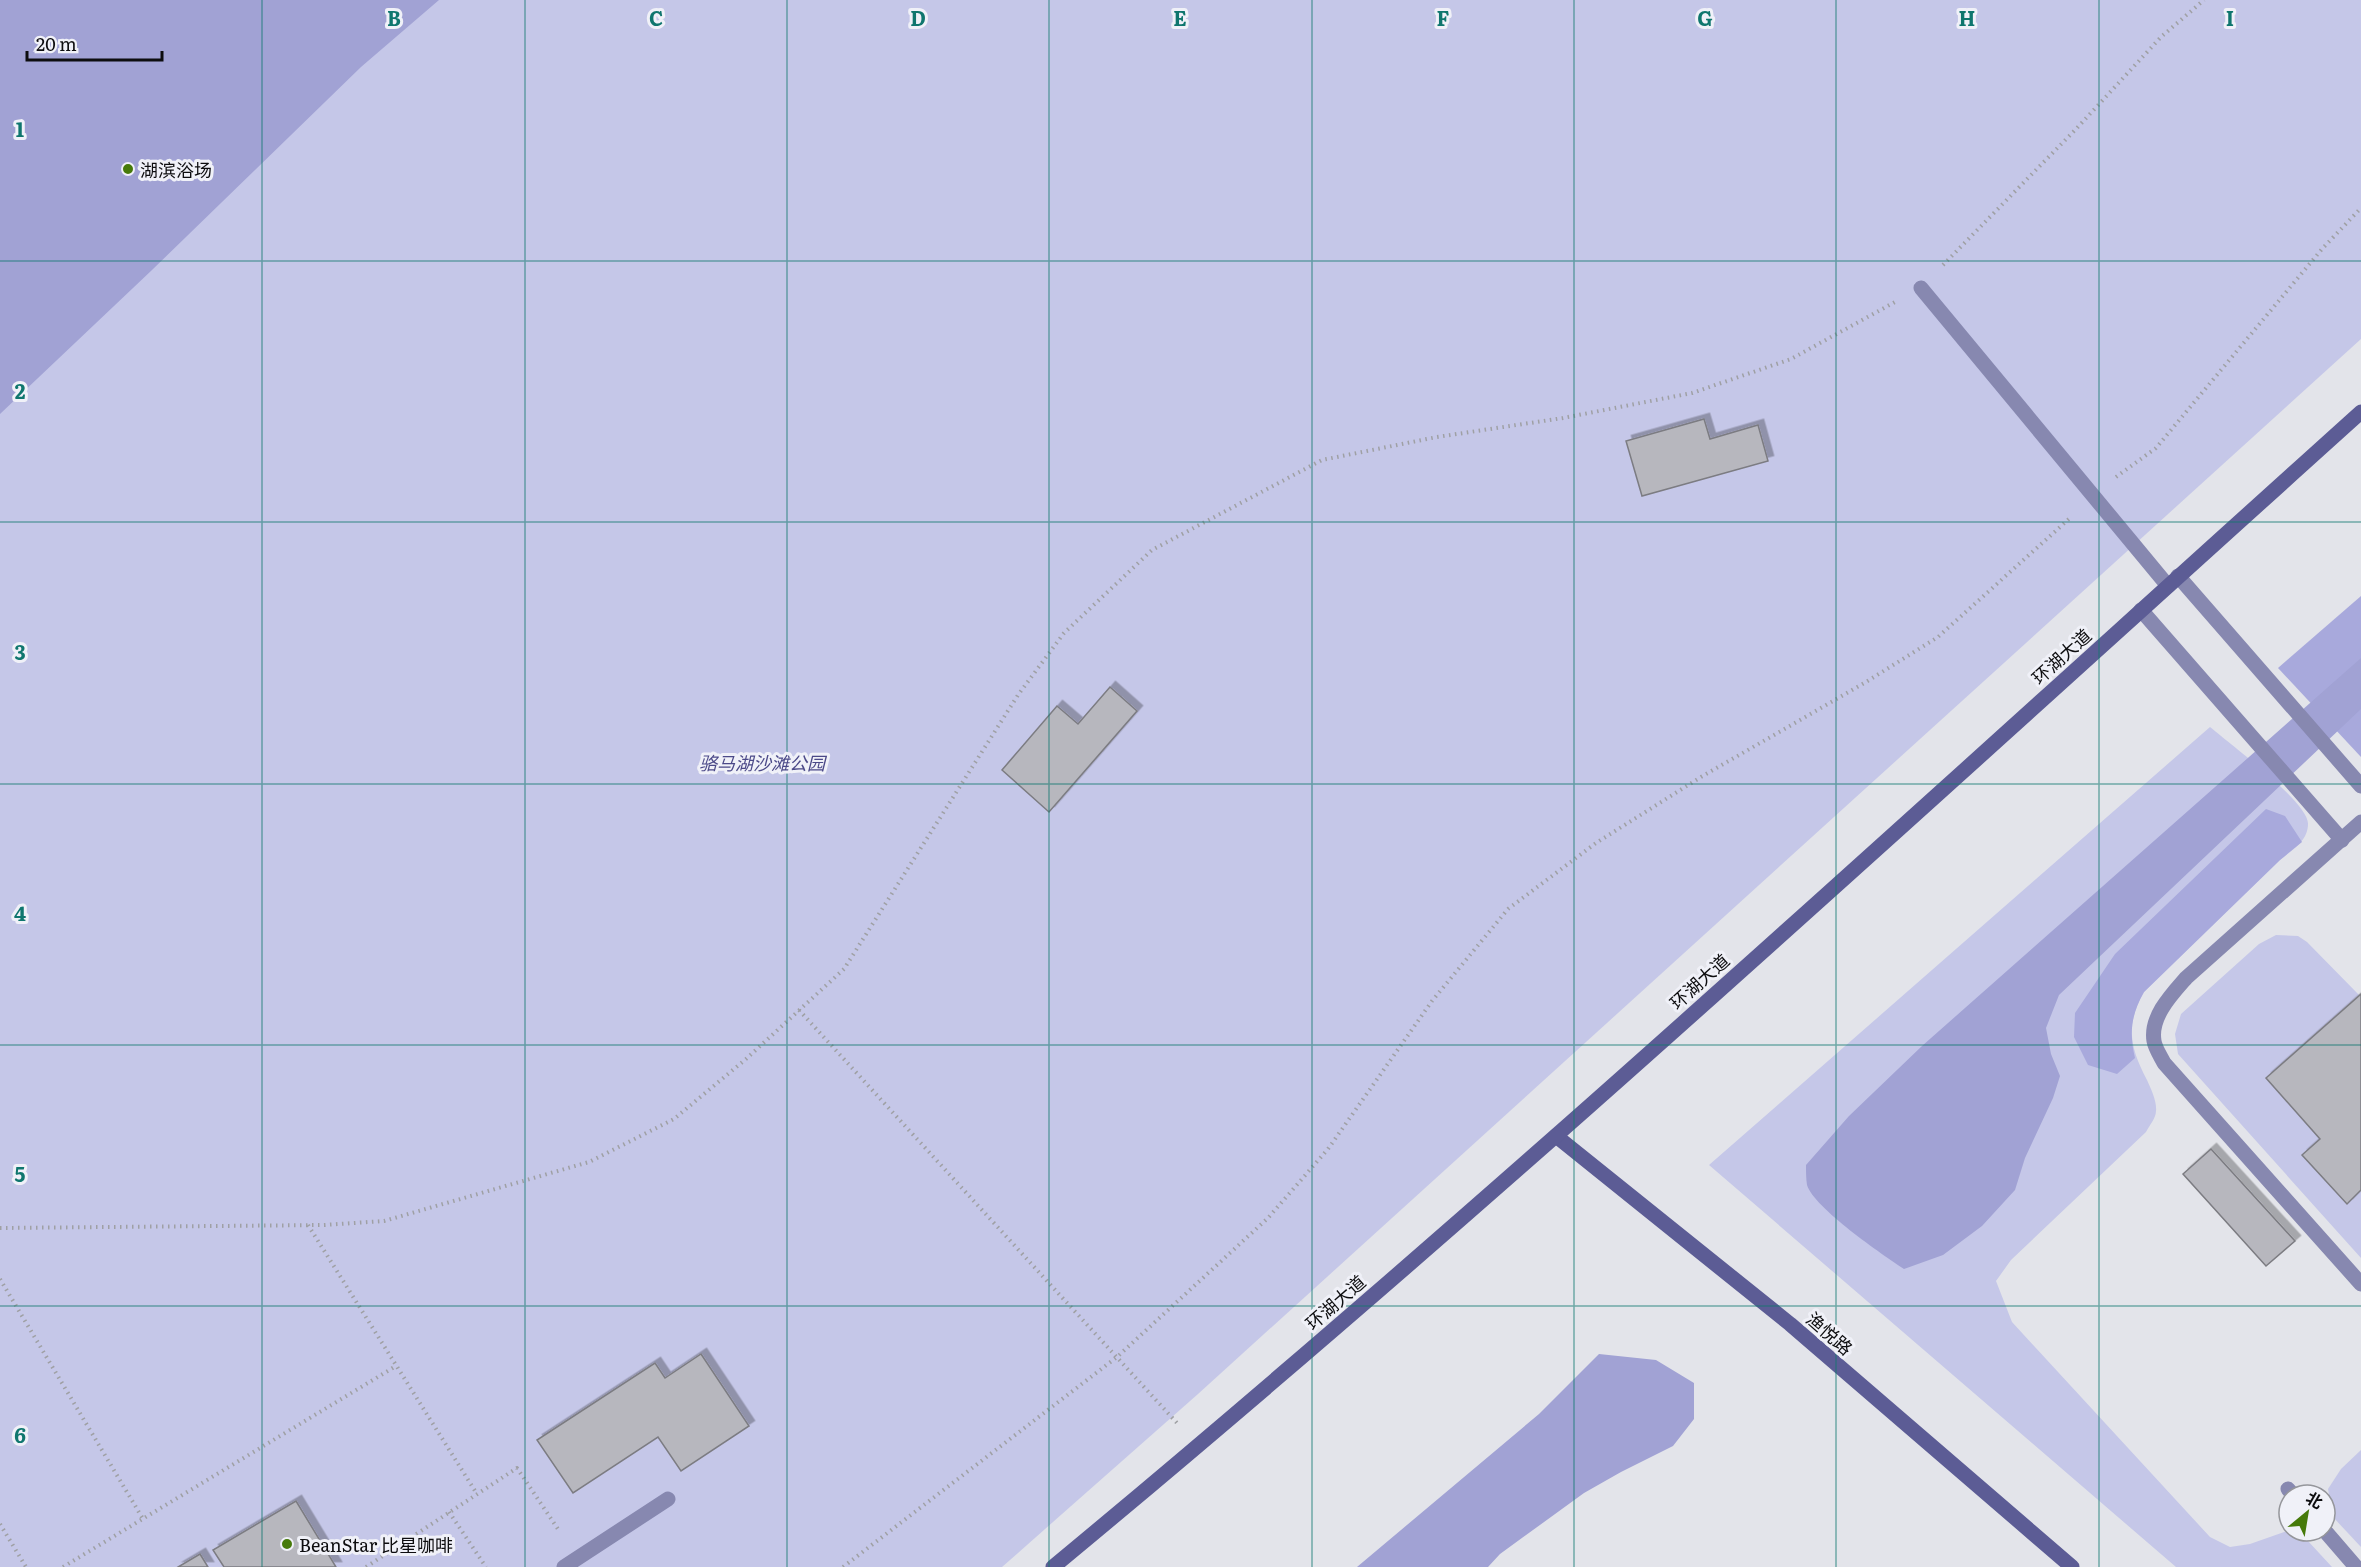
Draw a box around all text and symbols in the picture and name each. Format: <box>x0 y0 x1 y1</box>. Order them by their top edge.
text: B <box>387 2 401 32</box>
text: C <box>649 2 663 32</box>
text: D <box>910 2 926 32</box>
text: E <box>1173 2 1187 32</box>
text: F <box>1437 2 1450 32</box>
text: G <box>1697 2 1713 32</box>
text: H <box>1959 2 1975 32</box>
text: I <box>2226 2 2234 32</box>
scale bar <box>27 24 162 62</box>
text: 20 m <box>36 30 77 57</box>
text: 1 <box>16 113 24 143</box>
place label: 湖滨浴场 <box>140 156 212 183</box>
marker: 湖滨浴场 <box>121 162 135 176</box>
text: 2 <box>15 375 26 405</box>
street label: 环湖大道 <box>2025 622 2097 690</box>
text: 3 <box>14 636 26 666</box>
park label: 骆马湖沙滩公园 <box>699 749 828 776</box>
text: 4 <box>14 897 26 927</box>
street label: 环湖大道 <box>1663 947 1735 1015</box>
text: 5 <box>15 1158 26 1188</box>
street label: 环湖大道 <box>1299 1268 1371 1336</box>
street label: 渔悦路 <box>1801 1305 1859 1361</box>
text: 6 <box>14 1419 26 1449</box>
north arrow <box>2277 1483 2337 1543</box>
text: 北 <box>2302 1485 2328 1514</box>
place label: BeanStar 比星咖啡 <box>299 1531 453 1558</box>
marker: BeanStar 比星咖啡 <box>280 1537 294 1551</box>

